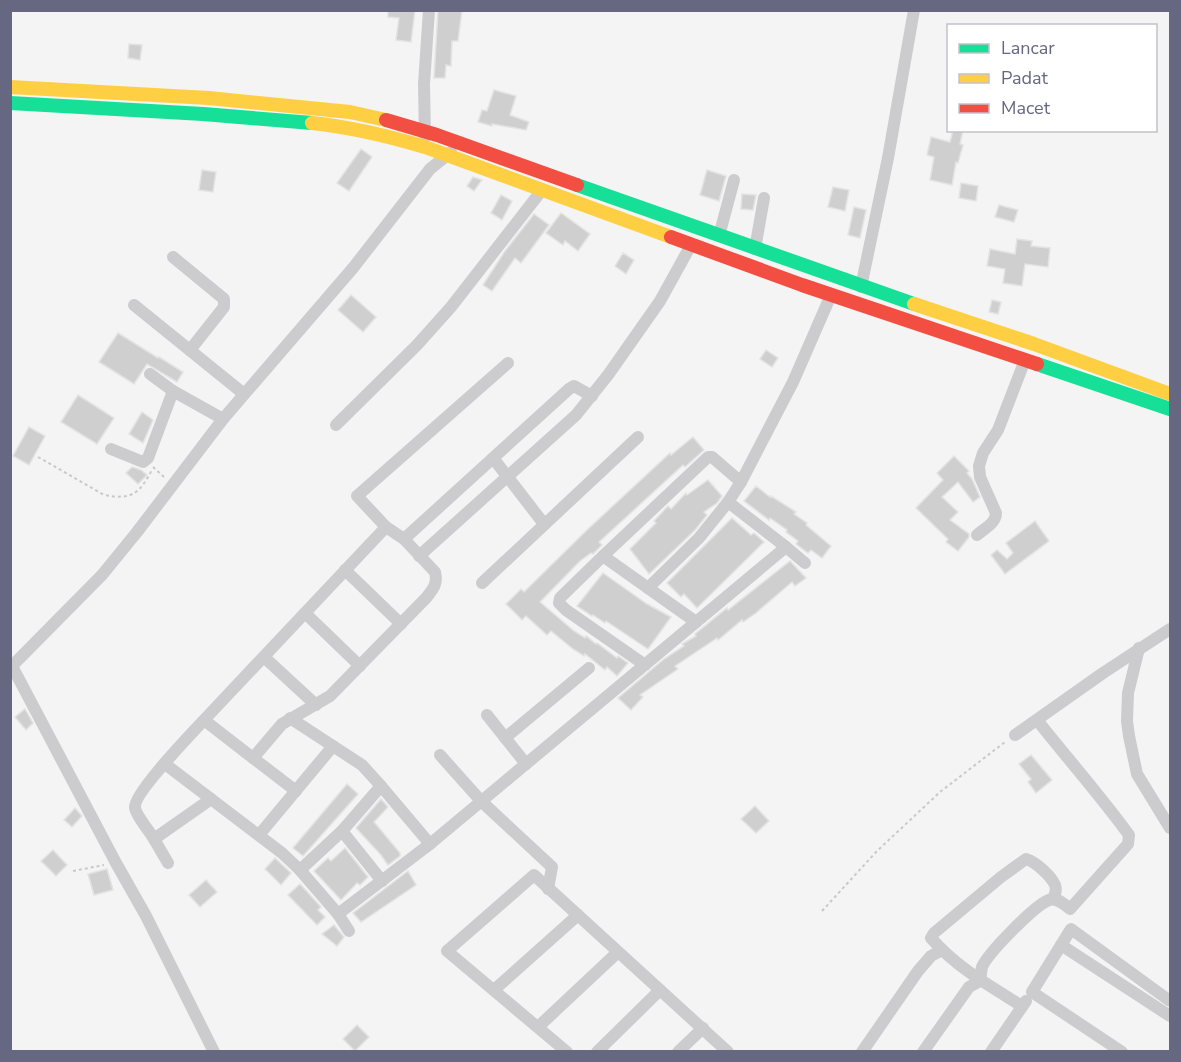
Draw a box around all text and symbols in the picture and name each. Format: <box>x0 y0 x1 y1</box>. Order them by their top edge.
legend <box>947 24 1157 132</box>
text: Lancar <box>1001 36 1055 60</box>
text: Padat <box>1001 66 1049 90</box>
text: Macet <box>1001 96 1051 120</box>

